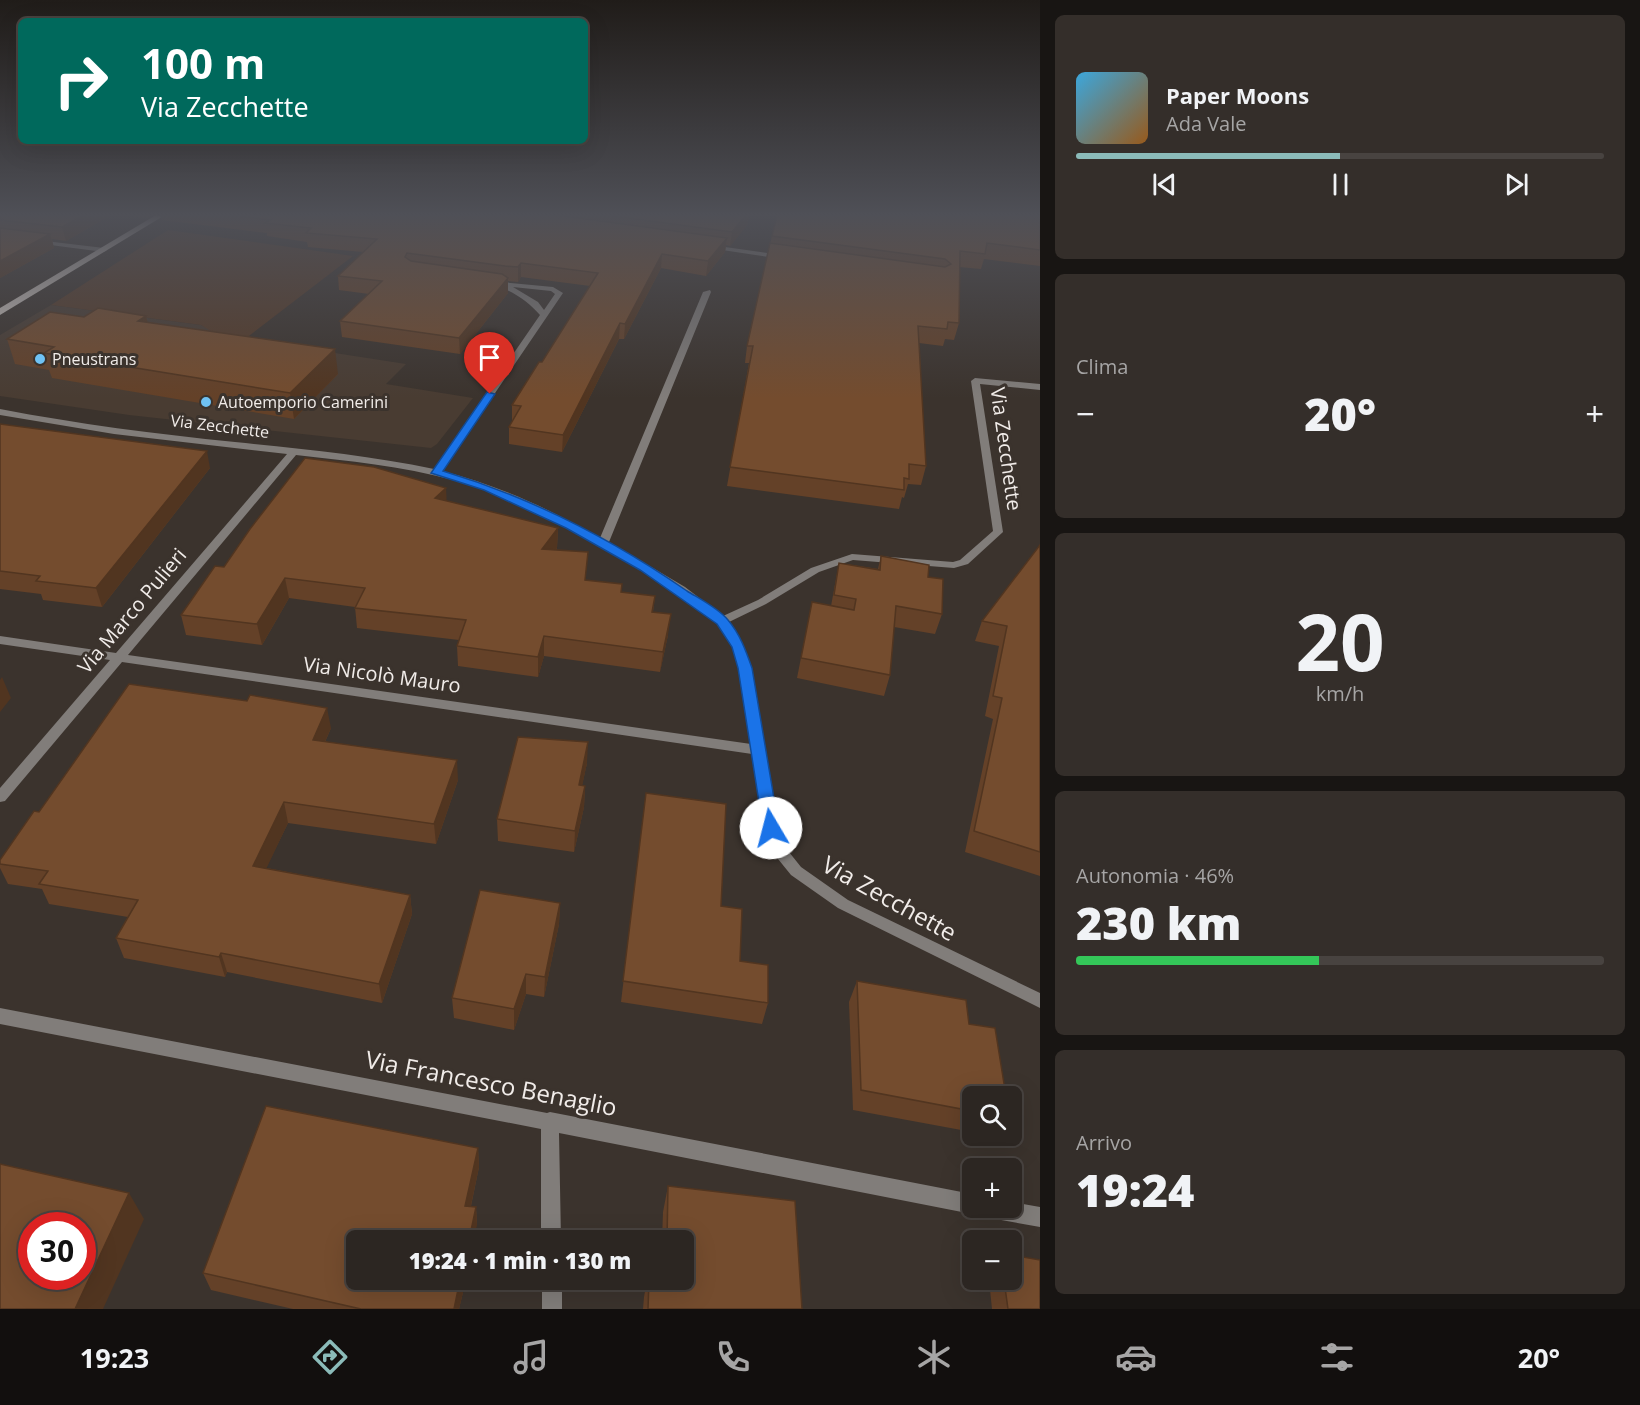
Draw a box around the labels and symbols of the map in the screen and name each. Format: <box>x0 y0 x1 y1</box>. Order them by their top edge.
pin <box>464 332 515 394</box>
place label: Pneustrans <box>52 348 136 370</box>
marker: Pneustrans <box>33 352 47 366</box>
street label: Via Zecchette <box>984 386 1029 512</box>
place label: Autoemporio Camerini <box>218 391 388 413</box>
marker: Autoemporio Camerini <box>199 395 213 409</box>
street label: Via Zecchette <box>169 409 271 443</box>
street label: Via Marco Pulieri <box>71 542 192 679</box>
street label: Via Nicolò Mauro <box>302 650 463 699</box>
position arrow <box>739 796 803 860</box>
street label: Via Zecchette <box>817 847 963 948</box>
street label: Via Francesco Benaglio <box>363 1042 620 1123</box>
speed limit sign: 30 <box>18 1212 96 1290</box>

